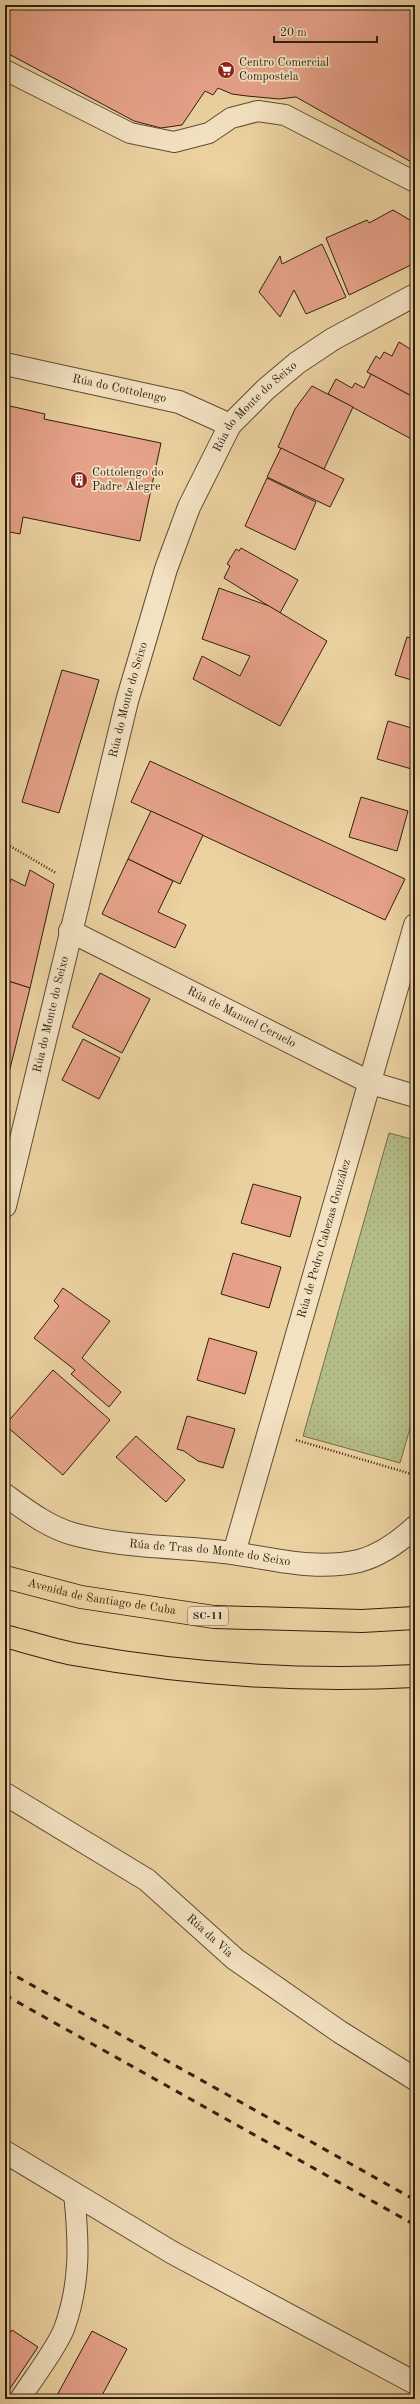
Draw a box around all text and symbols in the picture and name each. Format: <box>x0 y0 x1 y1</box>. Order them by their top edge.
scale bar <box>274 18 377 44</box>
text: 20 m <box>280 27 307 39</box>
place label: Centro Comercial Compostela <box>239 57 329 83</box>
supermarket icon: Centro Comercial Compostela <box>216 60 236 80</box>
street label: Rúa do Monte do Seixo <box>211 359 300 454</box>
street label: Rúa do Cottolengo <box>71 373 168 405</box>
place label: Cottolengo do Padre Alegre <box>92 467 164 493</box>
building icon: Cottolengo do Padre Alegre <box>69 470 89 490</box>
street label: Rúa do Monte do Seixo <box>108 641 150 759</box>
street label: Rúa do Monte do Seixo <box>31 955 71 1074</box>
street label: Rúa de Manuel Ceruelo <box>185 985 298 1050</box>
street label: Rúa de Pedro Cabezas González <box>296 1158 353 1320</box>
street label: Rúa de Tras do Monte do Seixo <box>128 1538 291 1568</box>
street label: Avenida de Santiago de Cuba <box>26 1577 177 1617</box>
road number: SC-11 <box>188 1607 228 1625</box>
street label: Rúa da Vía <box>184 1912 235 1960</box>

